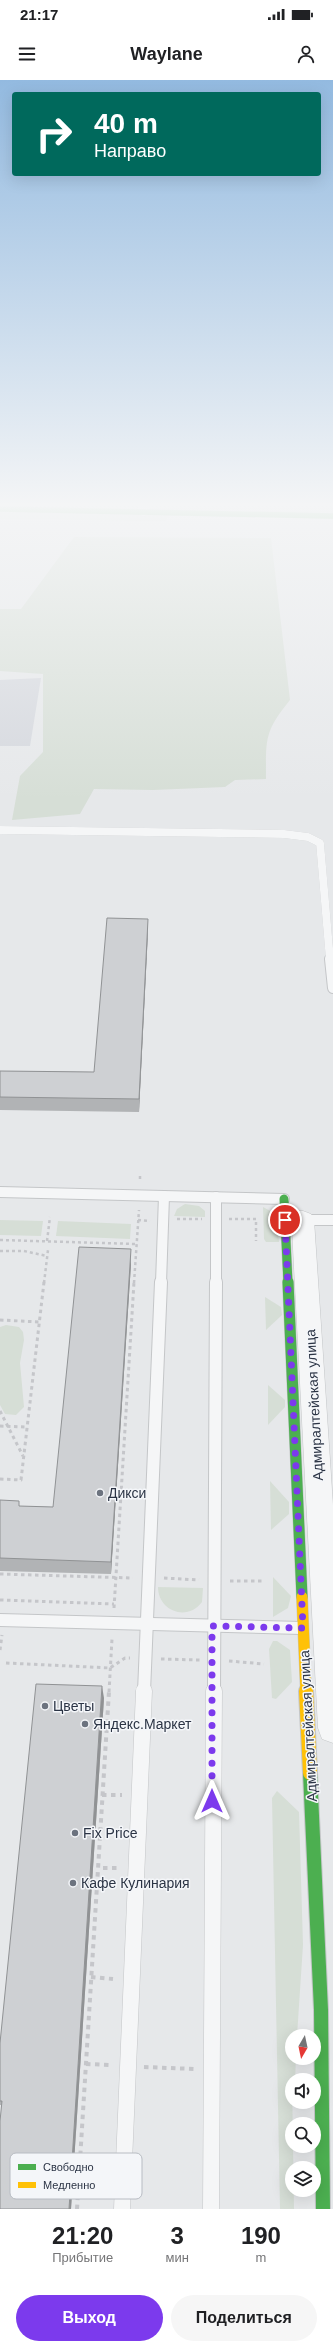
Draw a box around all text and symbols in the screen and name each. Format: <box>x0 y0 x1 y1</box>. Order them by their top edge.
text: 21:17 <box>20 6 58 23</box>
icon: menu <box>16 43 38 65</box>
icon: person <box>295 43 317 65</box>
text: Waylane <box>130 44 203 64</box>
icon: right <box>28 108 80 160</box>
text: 40 m <box>94 108 158 139</box>
text: Направо <box>94 141 166 161</box>
pin <box>268 1203 302 1237</box>
icon: arrive <box>274 1209 296 1231</box>
street label: Адмиралтейская улица <box>302 1329 326 1481</box>
place label: Дикси <box>108 1485 146 1501</box>
marker: Дикси <box>95 1488 105 1498</box>
street label: Адмиралтейская улица <box>296 1650 320 1802</box>
place label: Цветы <box>53 1698 94 1714</box>
marker: Цветы <box>40 1701 50 1711</box>
place label: Яндекс.Маркет <box>93 1716 192 1732</box>
marker: Яндекс.Маркет <box>80 1719 90 1729</box>
position arrow <box>191 1780 233 1822</box>
place label: Fix Price <box>83 1825 138 1841</box>
marker: Fix Price <box>70 1828 80 1838</box>
place label: Кафе Кулинария <box>81 1875 190 1891</box>
marker: Кафе Кулинария <box>68 1878 78 1888</box>
north arrow <box>285 2029 321 2065</box>
map controls <box>285 2029 321 2197</box>
button: sound <box>285 2073 321 2109</box>
button: search <box>285 2117 321 2153</box>
legend <box>10 2153 142 2199</box>
text: Свободно <box>43 2161 94 2173</box>
button: layers <box>285 2161 321 2197</box>
text: Медленно <box>43 2179 95 2191</box>
text: 21:20 <box>52 2222 113 2249</box>
text: 3 <box>170 2222 184 2249</box>
text: 190 <box>241 2222 281 2249</box>
text: Прибытие <box>52 2250 113 2265</box>
text: мин <box>165 2250 189 2265</box>
text: m <box>255 2250 266 2265</box>
button: Выход <box>16 2295 163 2341</box>
button: Поделиться <box>171 2295 317 2341</box>

